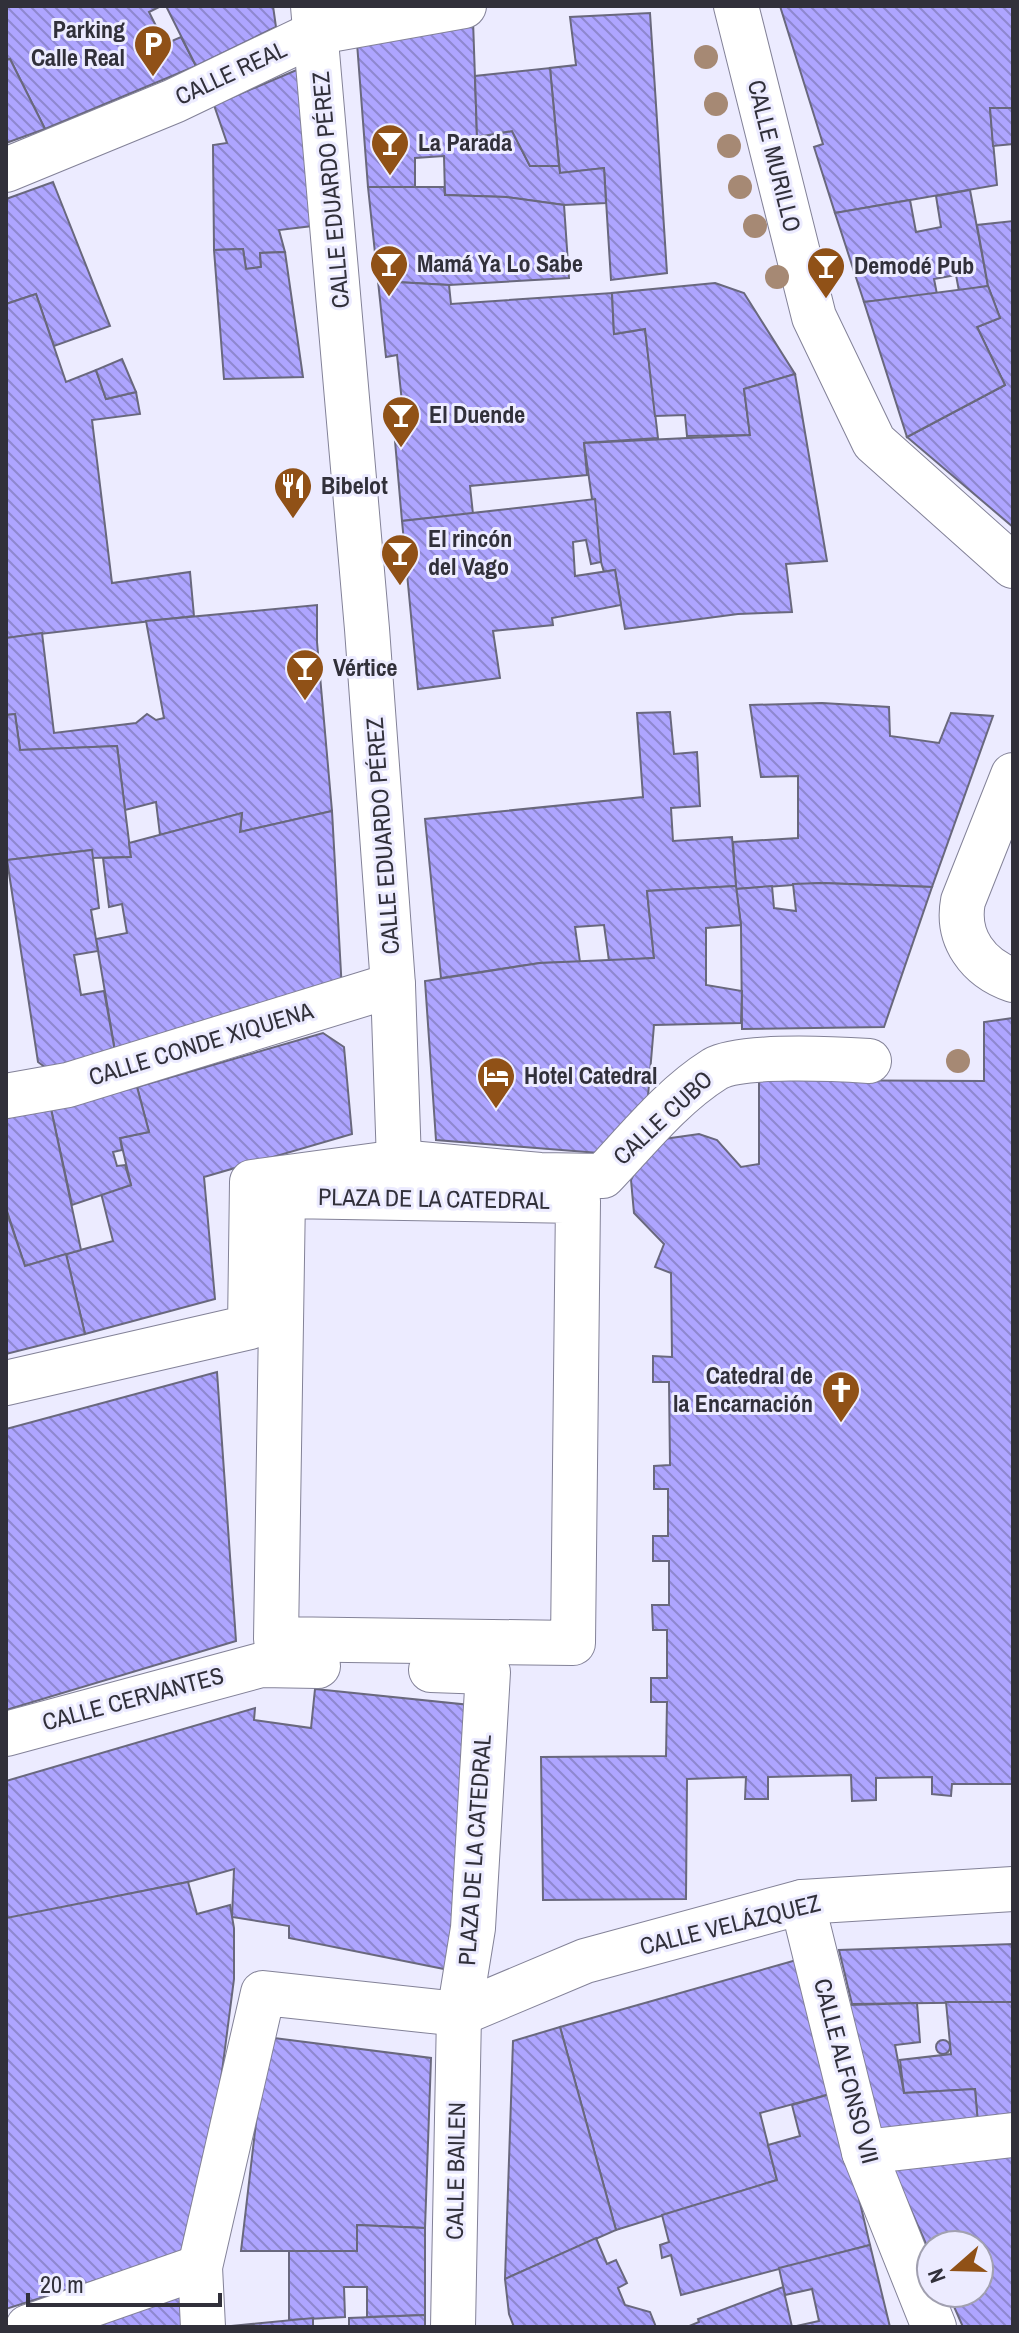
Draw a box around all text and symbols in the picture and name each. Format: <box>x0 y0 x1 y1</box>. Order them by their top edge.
place label: Parking Calle Real <box>31 13 125 73</box>
parking icon: Parking Calle Real <box>132 23 174 78</box>
street label: CALLE REAL <box>170 32 291 112</box>
street label: CALLE EDUARDO PÉREZ <box>304 70 356 310</box>
street label: CALLE MURILLO <box>741 77 809 235</box>
bar icon: La Parada <box>369 122 411 177</box>
place label: La Parada <box>418 126 512 158</box>
bar icon: Mamá Ya Lo Sabe <box>368 243 410 298</box>
bar icon: Demodé Pub <box>805 245 847 300</box>
place label: Mamá Ya Lo Sabe <box>417 247 583 279</box>
place label: Demodé Pub <box>854 249 974 281</box>
bar icon: El Duende <box>380 394 422 449</box>
place label: El Duende <box>429 398 525 430</box>
restaurant icon: Bibelot <box>272 465 314 520</box>
place label: Bibelot <box>321 469 388 501</box>
place label: El rincón del Vago <box>428 522 512 582</box>
bar icon: El rincón del Vago <box>379 532 421 587</box>
bar icon: Vértice <box>284 647 326 702</box>
place label: Vértice <box>333 651 398 683</box>
street label: CALLE EDUARDO PÉREZ <box>358 717 406 956</box>
street label: CALLE CONDE XIQUENA <box>85 993 318 1092</box>
hotel icon: Hotel Catedral <box>475 1055 517 1110</box>
place label: Hotel Catedral <box>524 1059 657 1091</box>
street label: CALLE CUBO <box>606 1063 719 1171</box>
street label: PLAZA DE LA CATEDRAL <box>318 1180 550 1216</box>
place label: Catedral de la Encarnación <box>673 1359 813 1419</box>
church icon: Catedral de la Encarnación <box>820 1369 862 1424</box>
street label: CALLE CERVANTES <box>39 1658 227 1738</box>
street label: PLAZA DE LA CATEDRAL <box>450 1733 498 1967</box>
street label: CALLE VELÁZQUEZ <box>636 1886 823 1962</box>
street label: CALLE ALFONSO VII <box>807 1975 887 2167</box>
street label: CALLE BAILEN <box>438 2102 472 2240</box>
north arrow <box>915 2229 995 2309</box>
scale bar <box>28 2257 220 2307</box>
text: N <box>920 2265 953 2287</box>
text: 20 m <box>40 2268 84 2300</box>

